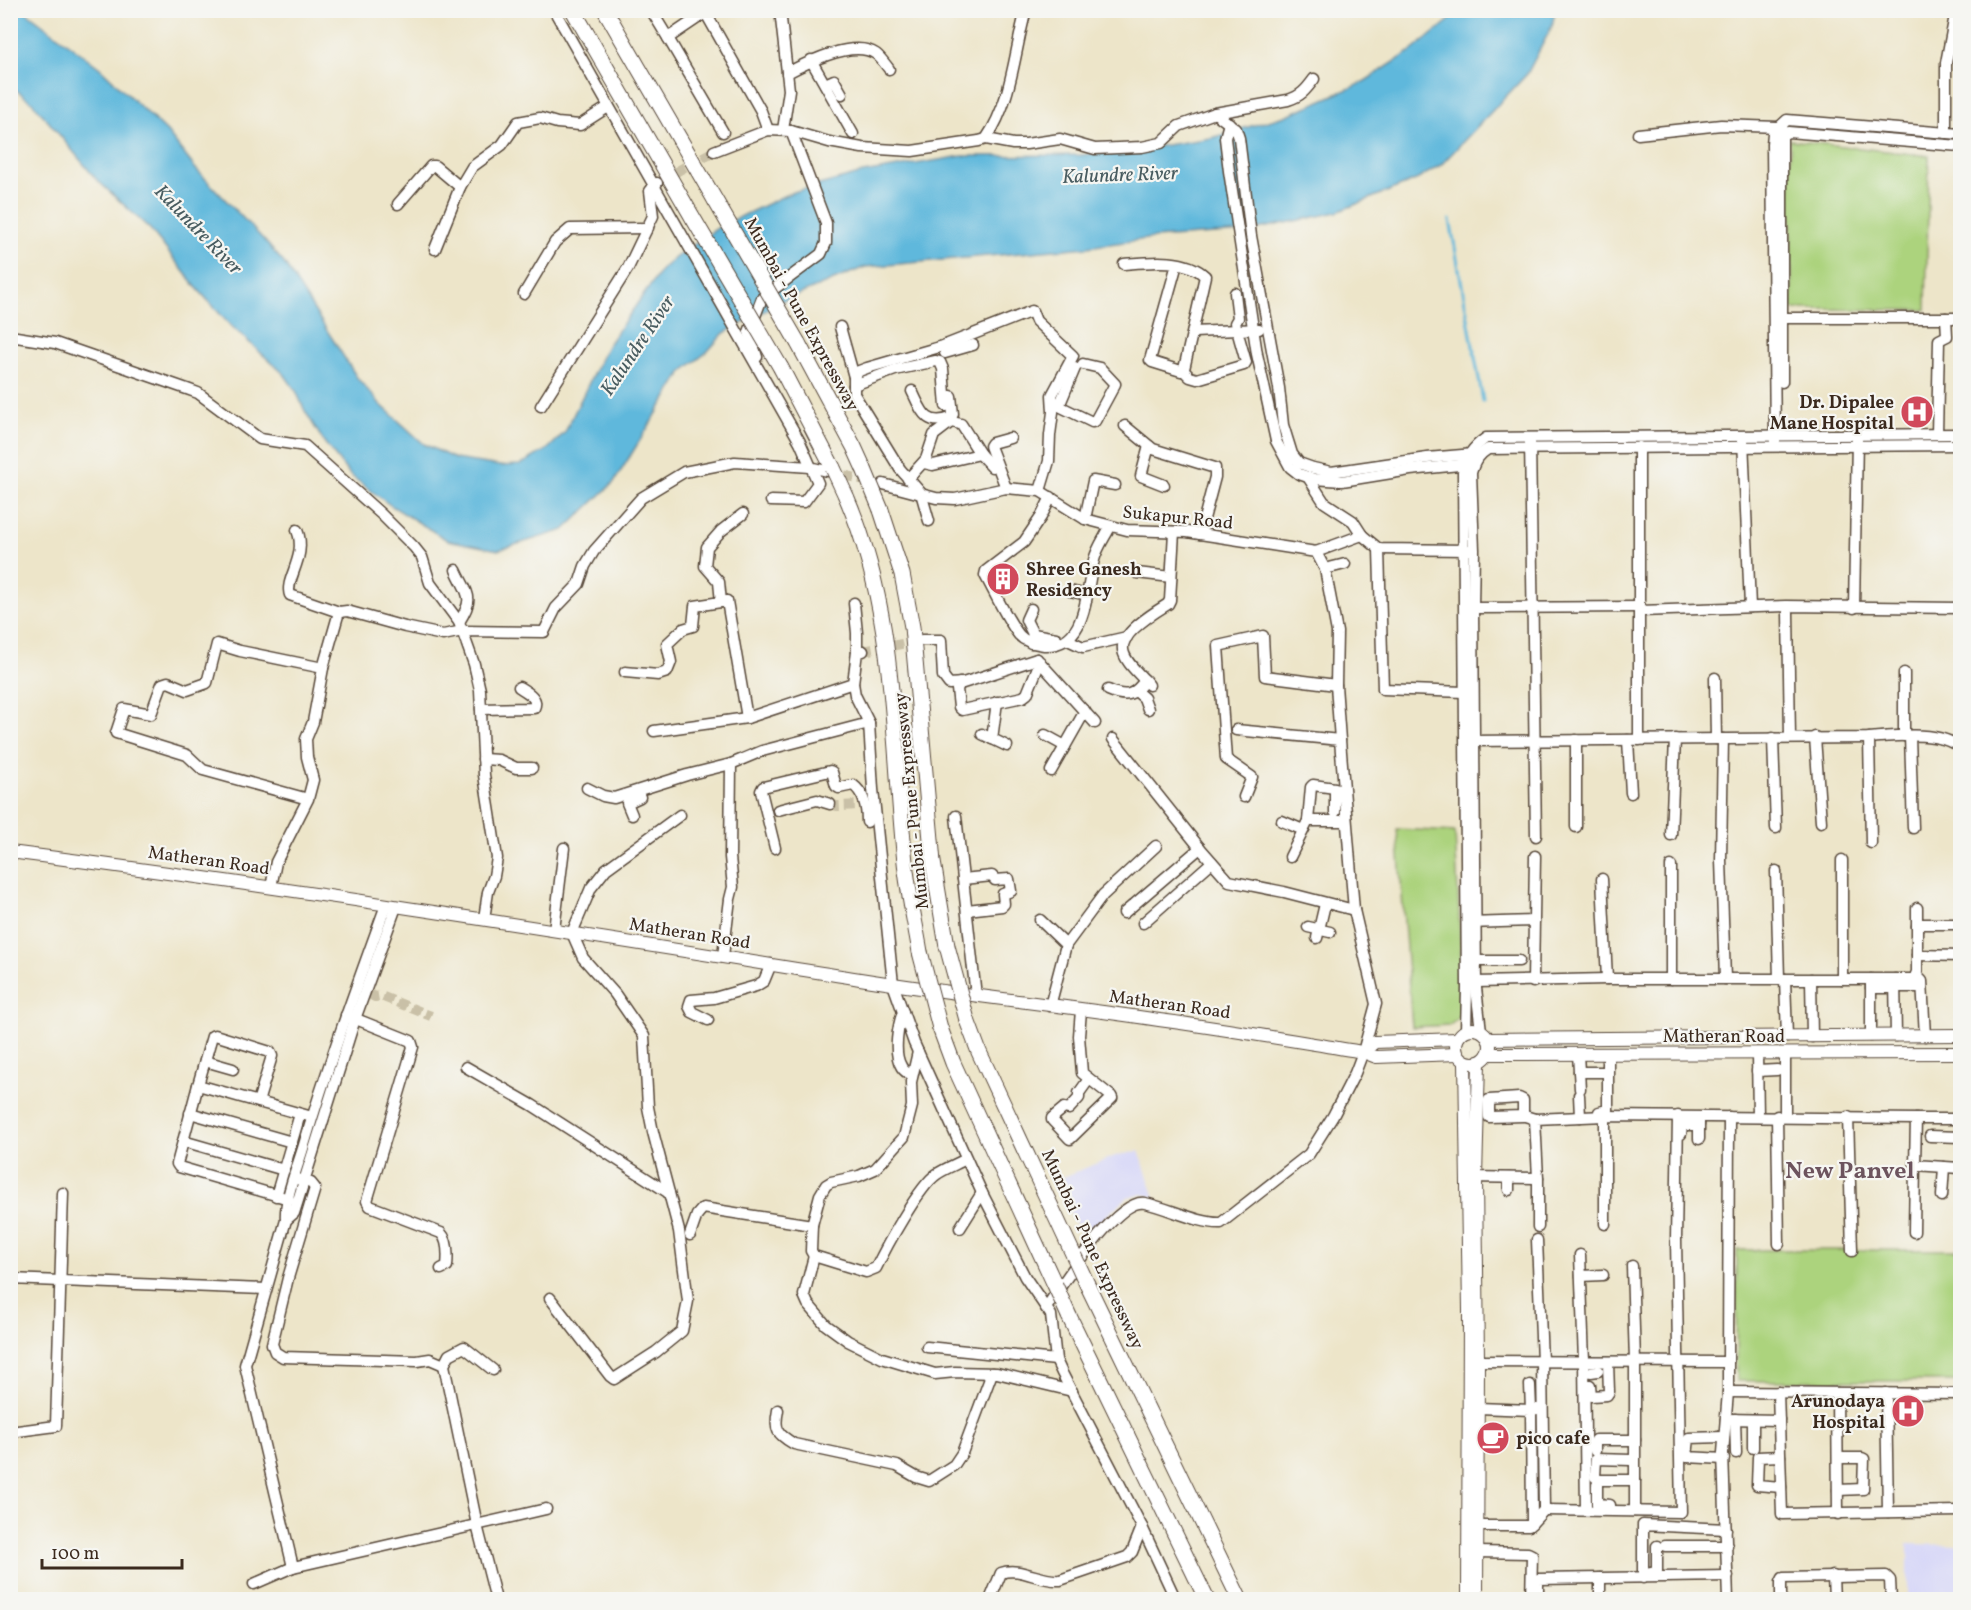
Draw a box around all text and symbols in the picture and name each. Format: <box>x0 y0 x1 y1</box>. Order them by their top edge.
water label: Kalundre River <box>1061 160 1179 192</box>
water label: Kalundre River <box>147 179 248 282</box>
street label: Mumbai - Pune Expressway <box>737 213 865 416</box>
water label: Kalundre River <box>595 290 683 402</box>
place label: Dr. Dipalee Mane Hospital <box>1770 391 1894 437</box>
hospital icon: Dr. Dipalee Mane Hospital <box>1899 394 1935 430</box>
street label: Sukapur Road <box>1121 500 1234 537</box>
place label: Shree Ganesh Residency <box>1026 558 1142 604</box>
building icon: Shree Ganesh Residency <box>985 561 1021 597</box>
street label: Mumbai - Pune Expressway <box>889 691 936 911</box>
street label: Matheran Road <box>146 841 271 882</box>
street label: Matheran Road <box>627 913 752 956</box>
street label: Matheran Road <box>1107 985 1232 1026</box>
street label: Matheran Road <box>1663 1025 1785 1050</box>
street label: Mumbai - Pune Expressway <box>1034 1146 1149 1354</box>
district label: New Panvel <box>1785 1155 1915 1189</box>
place label: Arunodaya Hospital <box>1791 1390 1885 1436</box>
hospital icon: Arunodaya Hospital <box>1890 1393 1926 1429</box>
cafe icon: pico cafe <box>1475 1420 1511 1456</box>
place label: pico cafe <box>1516 1427 1590 1452</box>
scale bar <box>42 1532 182 1570</box>
text: 100 m <box>51 1542 100 1567</box>

